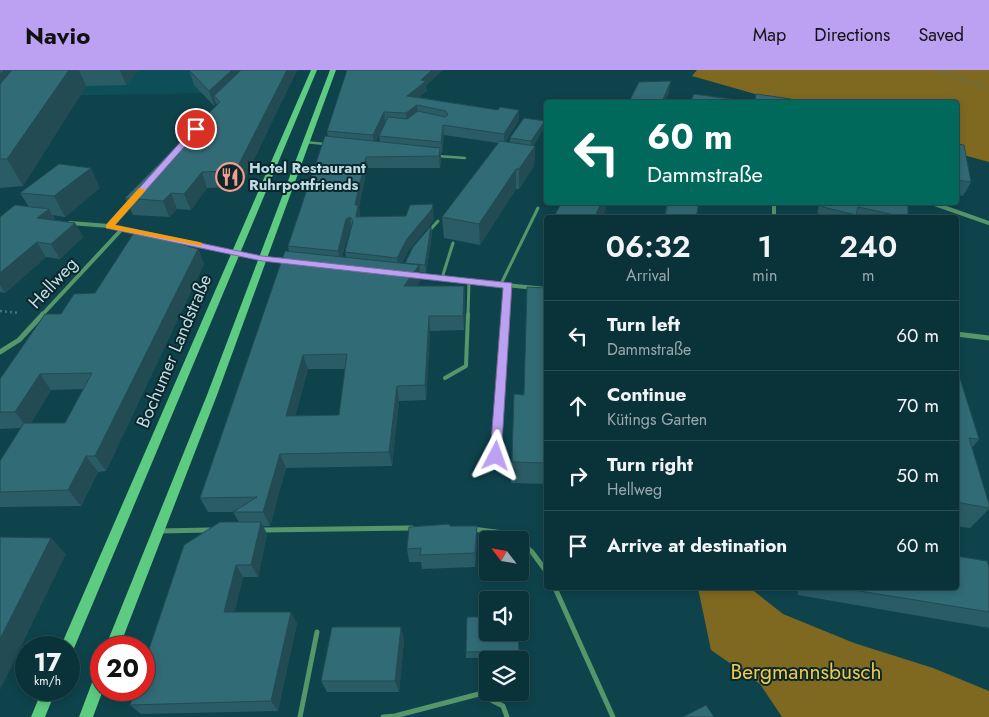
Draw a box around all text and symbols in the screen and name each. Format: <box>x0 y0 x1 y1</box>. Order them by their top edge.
text: Navio <box>25 18 90 53</box>
text: Map <box>753 22 786 48</box>
text: Directions <box>814 22 890 48</box>
text: Saved <box>918 22 964 48</box>
pin <box>175 108 217 150</box>
text: 60 m <box>647 112 733 162</box>
icon: arrive <box>182 115 210 143</box>
icon: left <box>564 120 629 185</box>
place label: Hotel Restaurant Ruhrpottfriends <box>249 157 366 196</box>
text: Dammstraße <box>647 158 763 190</box>
restaurant icon: Hotel Restaurant Ruhrpottfriends <box>215 162 245 192</box>
text: 06:32 <box>606 225 691 268</box>
text: 1 <box>757 225 772 268</box>
text: 240 <box>839 225 897 268</box>
street label: Hellweg <box>22 251 84 315</box>
text: Arrival <box>626 264 670 287</box>
text: min <box>752 264 777 287</box>
text: m <box>862 264 874 287</box>
street label: Bochumer Landstraße <box>130 270 218 432</box>
text: Turn left <box>607 311 680 338</box>
icon: left <box>564 322 592 350</box>
text: 60 m <box>896 322 939 349</box>
text: Dammstraße <box>607 338 691 361</box>
text: Continue <box>607 381 686 408</box>
icon: ahead <box>564 392 592 420</box>
text: 70 m <box>897 392 939 419</box>
text: Kütings Garten <box>607 408 707 431</box>
position arrow <box>469 429 521 481</box>
text: Turn right <box>607 451 693 478</box>
icon: right <box>564 462 592 490</box>
text: 50 m <box>896 462 939 489</box>
text: Hellweg <box>607 478 662 501</box>
north arrow <box>479 531 529 581</box>
map controls <box>479 531 529 701</box>
icon: arrive <box>564 532 592 560</box>
text: Arrive at destination <box>607 532 787 559</box>
text: 60 m <box>896 532 939 559</box>
button: sound <box>479 591 529 641</box>
speed limit sign: 20 <box>90 636 155 701</box>
text: 17 <box>34 644 61 680</box>
button: layers <box>479 651 529 701</box>
park label: Bergmannsbusch <box>731 657 881 687</box>
text: km/h <box>34 672 61 690</box>

